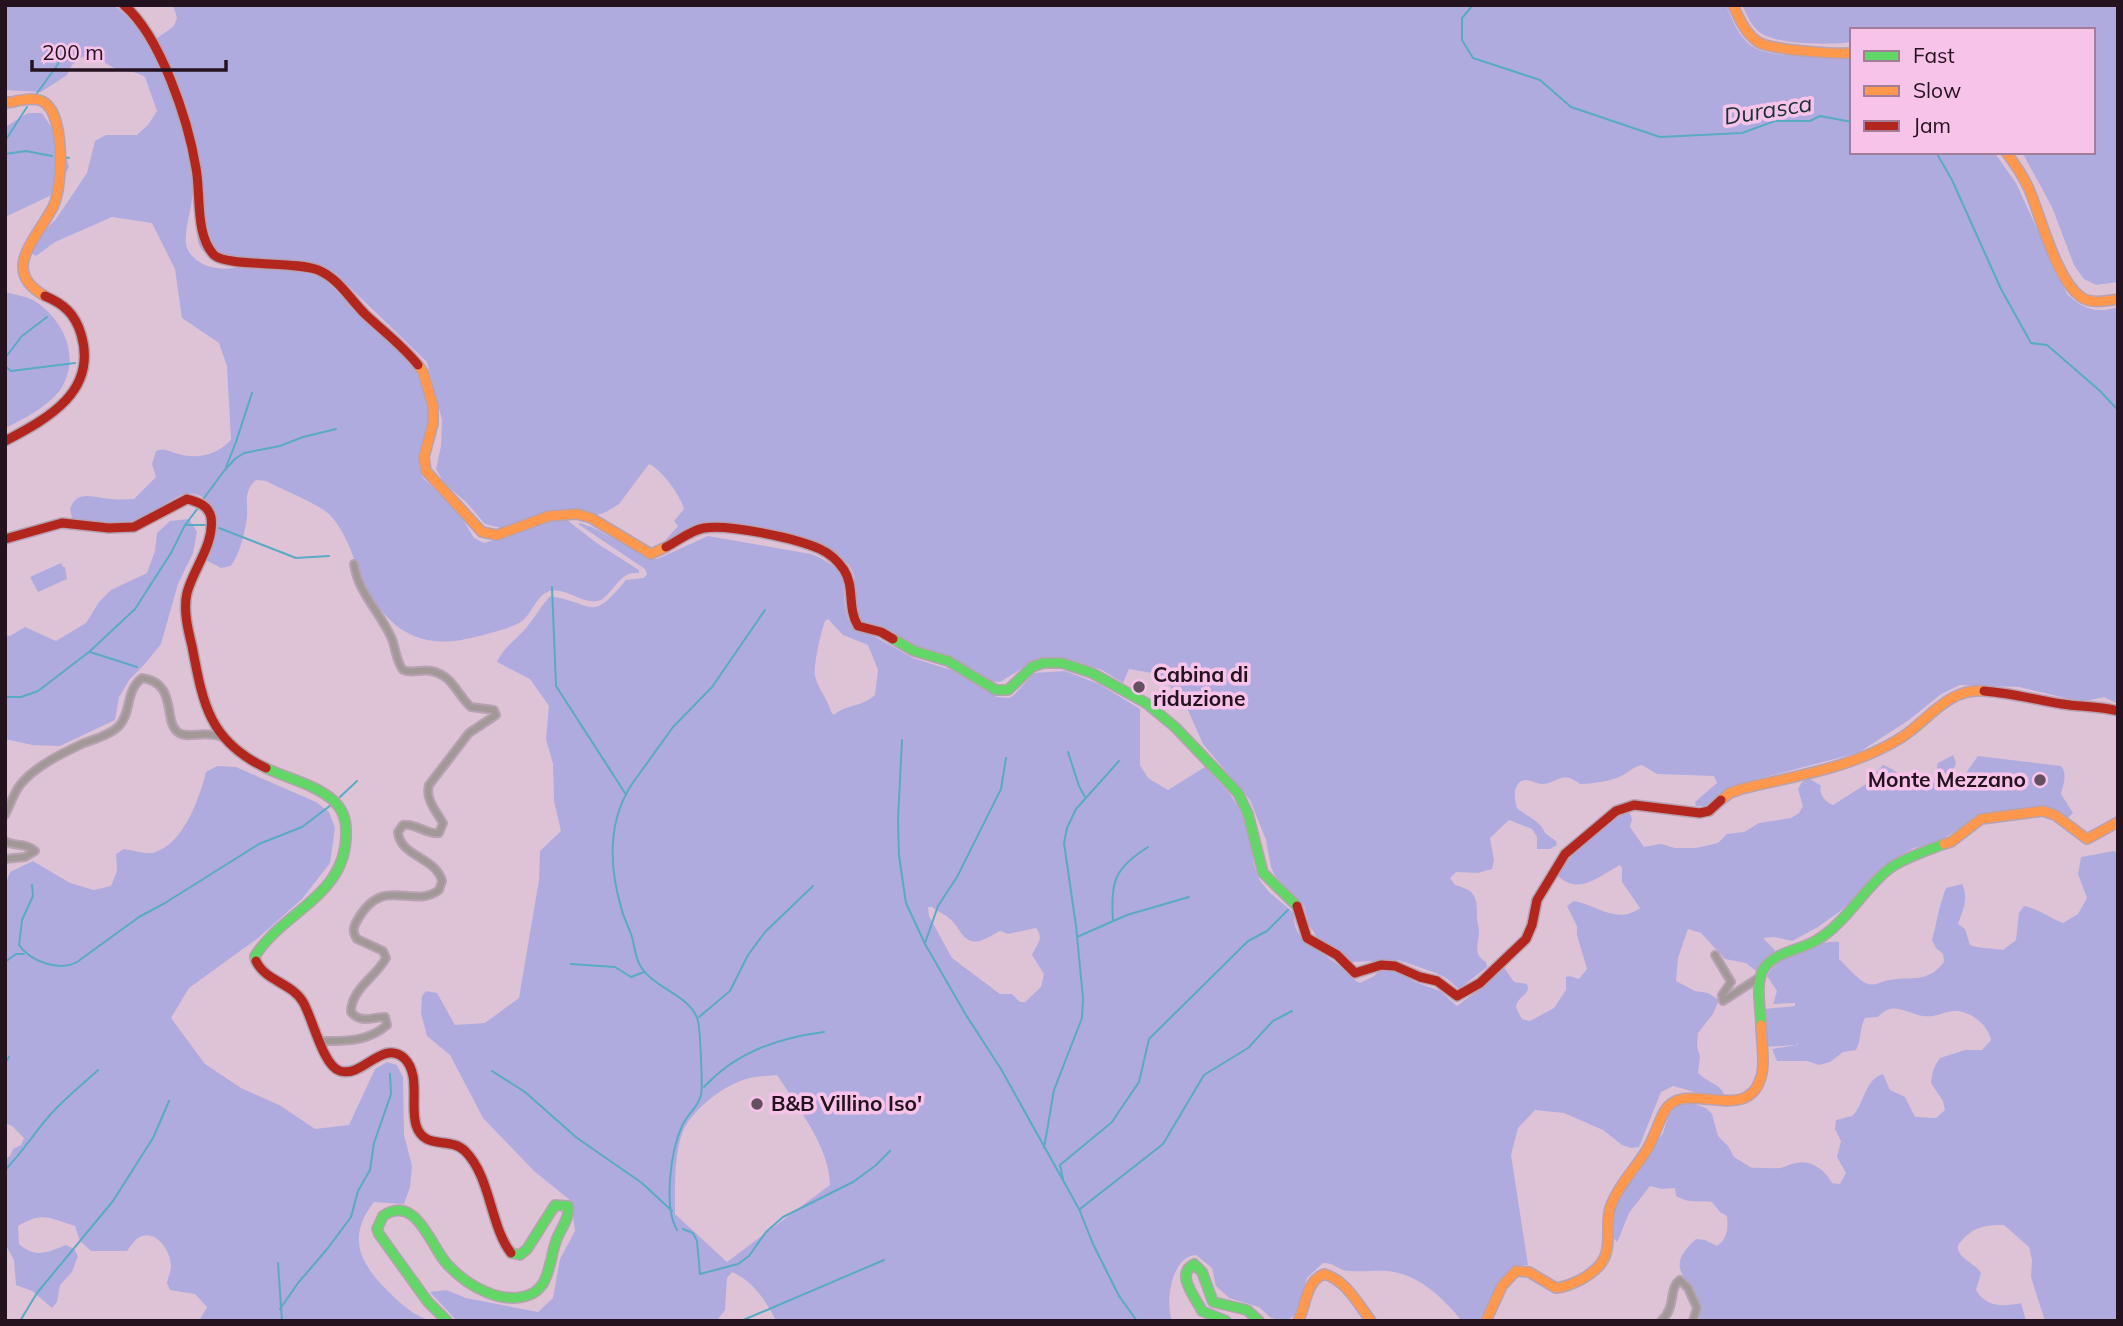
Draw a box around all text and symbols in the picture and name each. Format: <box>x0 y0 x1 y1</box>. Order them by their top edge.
scale bar <box>32 28 226 72</box>
legend <box>1850 28 2095 154</box>
text: 200 m <box>42 39 104 65</box>
text: Fast <box>1913 42 1955 68</box>
text: Slow <box>1913 77 1961 103</box>
water label: Durasca <box>1722 88 1814 131</box>
text: Jam <box>1913 112 1951 138</box>
place label: Cabina di riduzione <box>1153 661 1248 711</box>
marker: Cabina di riduzione <box>1131 679 1147 695</box>
place label: Monte Mezzano <box>1868 766 2026 792</box>
marker: Monte Mezzano <box>2032 772 2048 788</box>
place label: B&B Villino Iso' <box>771 1090 922 1116</box>
marker: B&B Villino Iso' <box>749 1096 765 1112</box>

